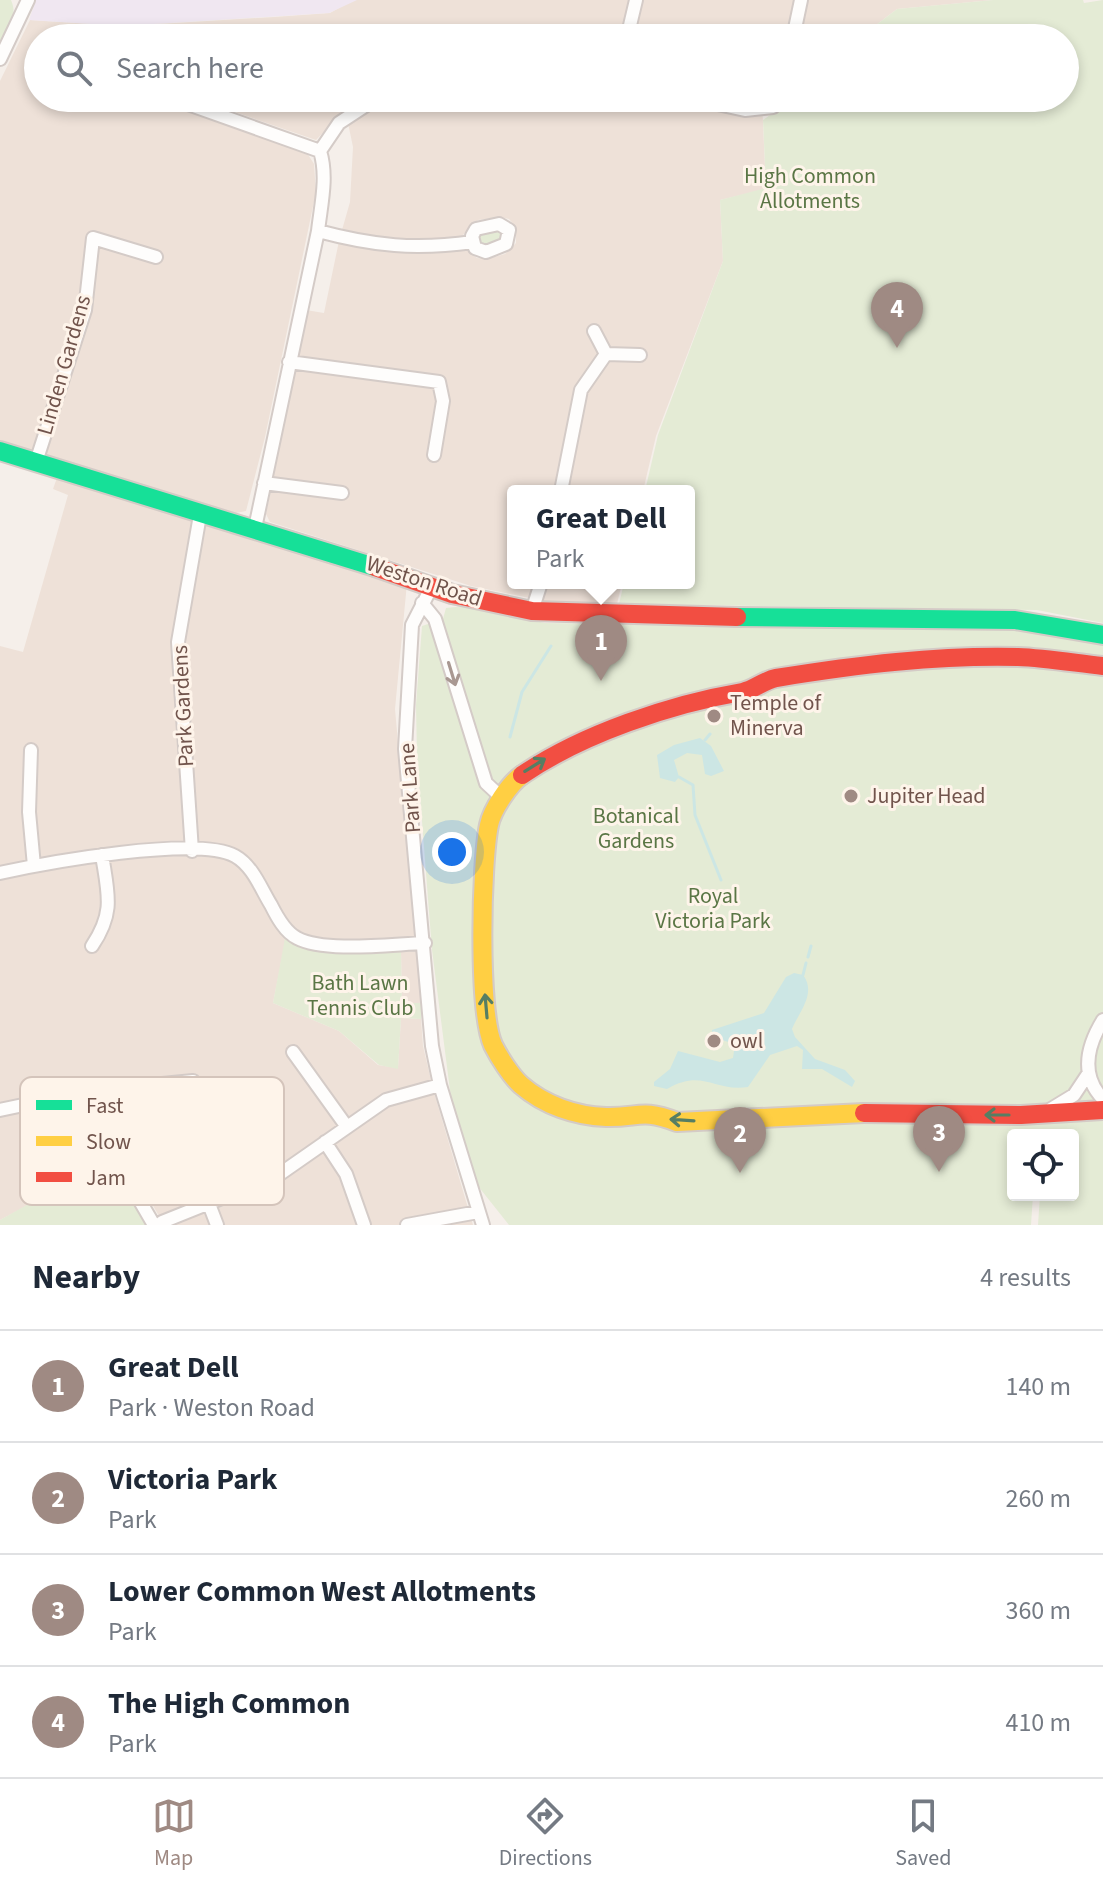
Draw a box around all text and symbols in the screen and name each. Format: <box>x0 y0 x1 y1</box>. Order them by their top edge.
search box <box>24 24 1079 112</box>
icon: search <box>52 46 96 90</box>
text: Search here <box>116 47 264 90</box>
park label: High Common Allotments <box>744 160 876 217</box>
pin: 4 <box>871 282 923 348</box>
street label: Linden Gardens <box>29 291 99 439</box>
popup <box>507 485 695 589</box>
text: Great Dell <box>536 497 666 540</box>
text: Park <box>536 540 584 577</box>
street label: Weston Road <box>362 547 486 615</box>
pin: 1 <box>575 615 627 681</box>
street label: Park Gardens <box>164 644 202 768</box>
one-way arrow <box>445 661 460 687</box>
place label: Temple of Minerva <box>730 687 822 744</box>
marker: Temple of Minerva <box>705 707 723 725</box>
street label: Park Lane <box>391 742 429 834</box>
one-way arrow <box>524 757 546 773</box>
place label: Jupiter Head <box>867 780 985 812</box>
marker: Jupiter Head <box>842 787 860 805</box>
park label: Botanical Gardens <box>593 800 679 857</box>
your location <box>432 832 472 872</box>
park label: Royal Victoria Park <box>655 880 771 937</box>
park label: Bath Lawn Tennis Club <box>307 967 413 1024</box>
one-way arrow <box>479 993 494 1020</box>
place label: owl <box>730 1025 763 1057</box>
marker: owl <box>705 1032 723 1050</box>
legend <box>20 1077 284 1205</box>
text: Fast <box>86 1090 124 1122</box>
pin: 3 <box>913 1106 965 1172</box>
pin: 2 <box>714 1107 766 1173</box>
one-way arrow <box>984 1107 1011 1123</box>
one-way arrow <box>670 1112 696 1127</box>
text: Slow <box>86 1126 131 1158</box>
map controls <box>1007 1129 1079 1201</box>
button: locate <box>1007 1129 1079 1201</box>
text: Jam <box>86 1162 126 1194</box>
text: Nearby <box>32 1253 140 1302</box>
text: 4 results <box>980 1259 1071 1296</box>
text: Great Dell <box>108 1346 239 1389</box>
text: 1 <box>51 1368 65 1405</box>
text: 140 m <box>1005 1368 1071 1405</box>
text: Park · Weston Road <box>108 1389 315 1426</box>
text: Victoria Park <box>108 1458 277 1501</box>
text: 2 <box>51 1480 65 1517</box>
text: 260 m <box>1005 1480 1071 1517</box>
text: Park <box>108 1501 157 1538</box>
text: Lower Common West Allotments <box>108 1570 536 1613</box>
text: 3 <box>51 1592 65 1629</box>
text: 360 m <box>1005 1592 1071 1629</box>
text: Park <box>108 1613 157 1650</box>
text: The High Common <box>108 1682 350 1725</box>
text: 4 <box>51 1704 65 1741</box>
text: 410 m <box>1005 1704 1071 1741</box>
text: Park <box>108 1725 157 1762</box>
tab: Map <box>152 1794 196 1874</box>
tab: Directions <box>499 1794 592 1874</box>
tab: Saved <box>895 1794 951 1874</box>

